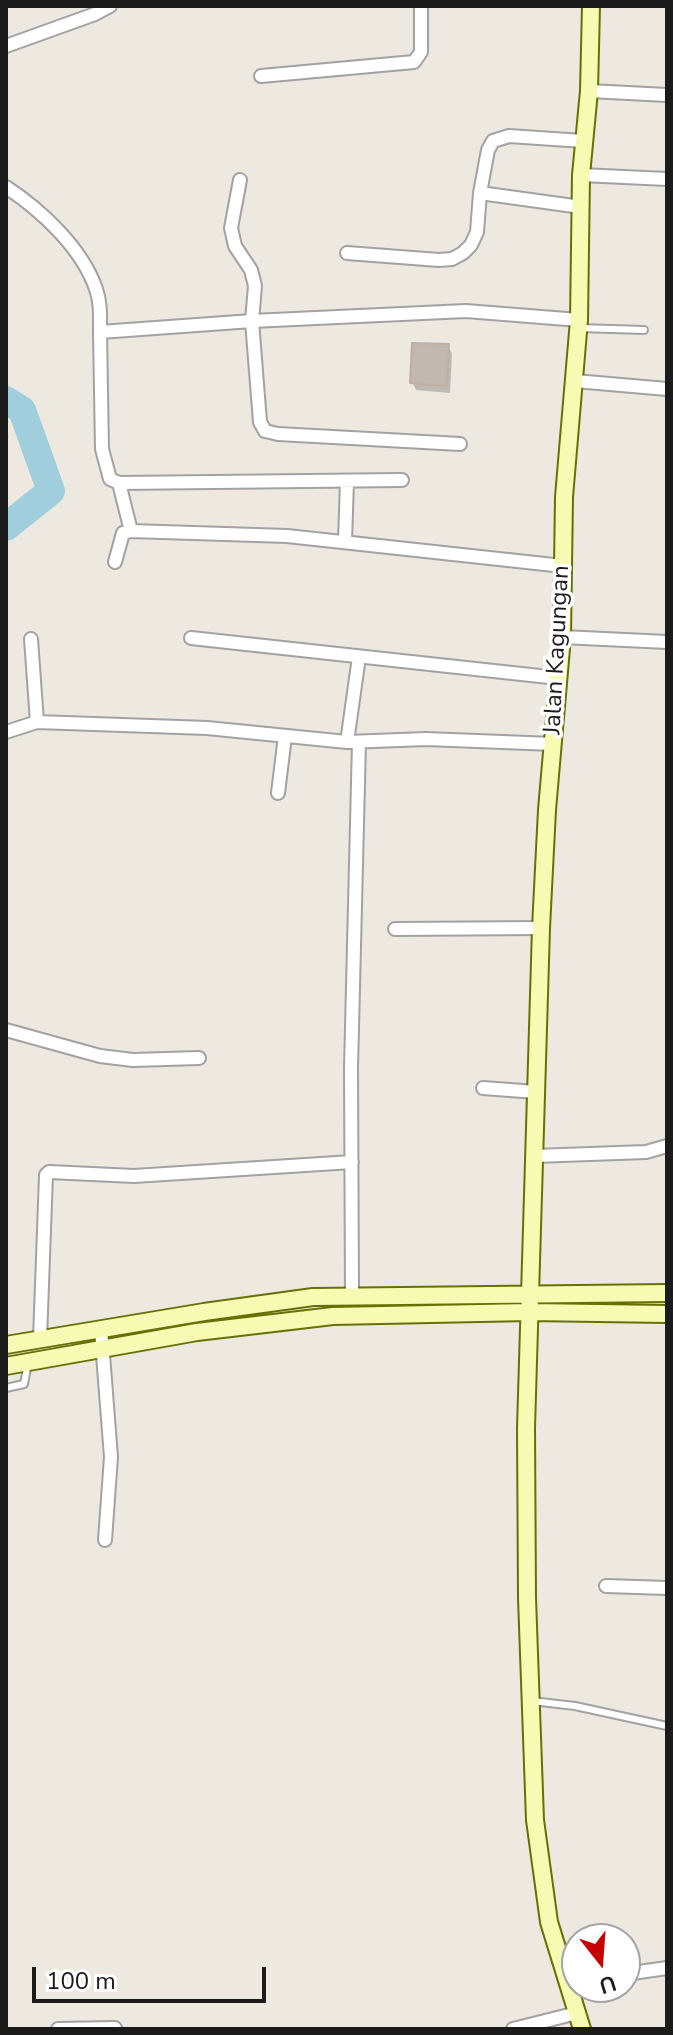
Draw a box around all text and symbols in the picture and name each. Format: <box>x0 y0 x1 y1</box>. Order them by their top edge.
street label: Jalan Kagungan <box>539 565 577 735</box>
north arrow <box>561 1923 641 2003</box>
scale bar <box>36 1951 270 2001</box>
text: 100 m <box>46 1965 116 1997</box>
text: U <box>595 1967 620 2001</box>

